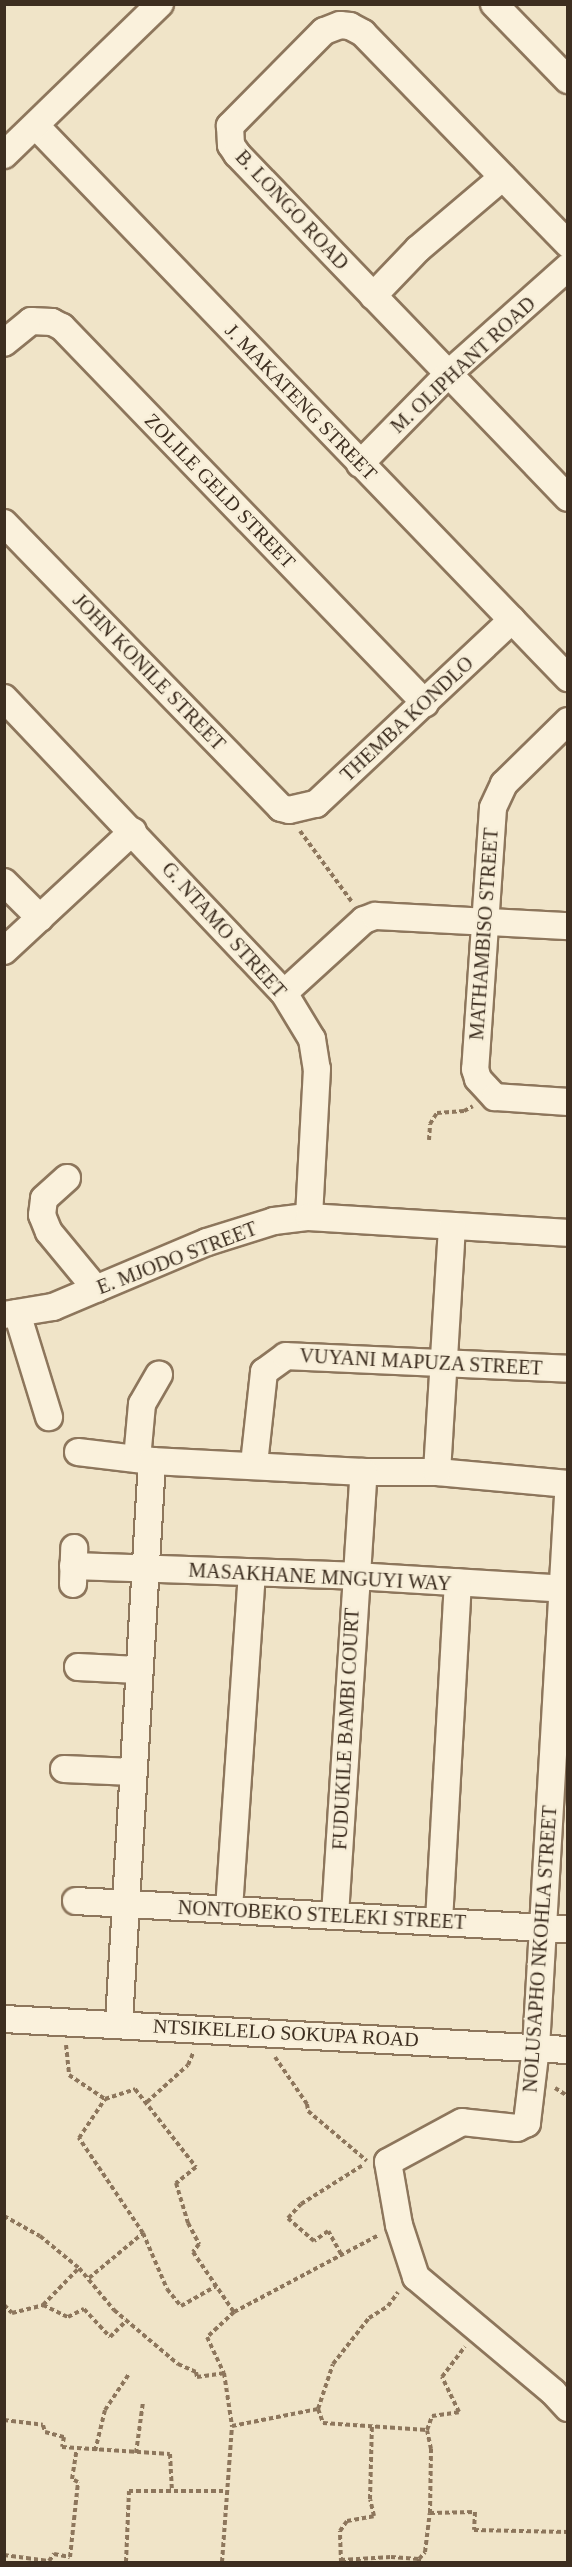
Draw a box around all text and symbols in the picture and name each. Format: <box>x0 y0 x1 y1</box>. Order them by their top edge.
street label: B. LONGO ROAD <box>230 145 354 275</box>
street label: M. OLIPHANT ROAD <box>386 292 540 438</box>
street label: J. MAKATENG STREET <box>220 319 382 485</box>
street label: ZOLILE GELD STREET <box>140 408 300 574</box>
street label: JOHN KONILE STREET <box>68 589 230 755</box>
street label: THEMBA KONDLO <box>335 651 479 787</box>
street label: MATHAMBISO STREET <box>465 827 503 1041</box>
street label: G. NTAMO STREET <box>157 857 291 1003</box>
street label: E. MJODO STREET <box>94 1216 260 1300</box>
street label: VUYANI MAPUZA STREET <box>298 1344 544 1380</box>
street label: MASAKHANE MNGUYI WAY <box>188 1558 452 1596</box>
street label: FUDUKILE BAMBI COURT <box>328 1607 364 1851</box>
street label: NOLUSAPHO NKOHLA STREET <box>518 1804 562 2094</box>
street label: NONTOBEKO STELEKI STREET <box>177 1895 467 1935</box>
street label: NTSIKELELO SOKUPA ROAD <box>152 2014 420 2052</box>

